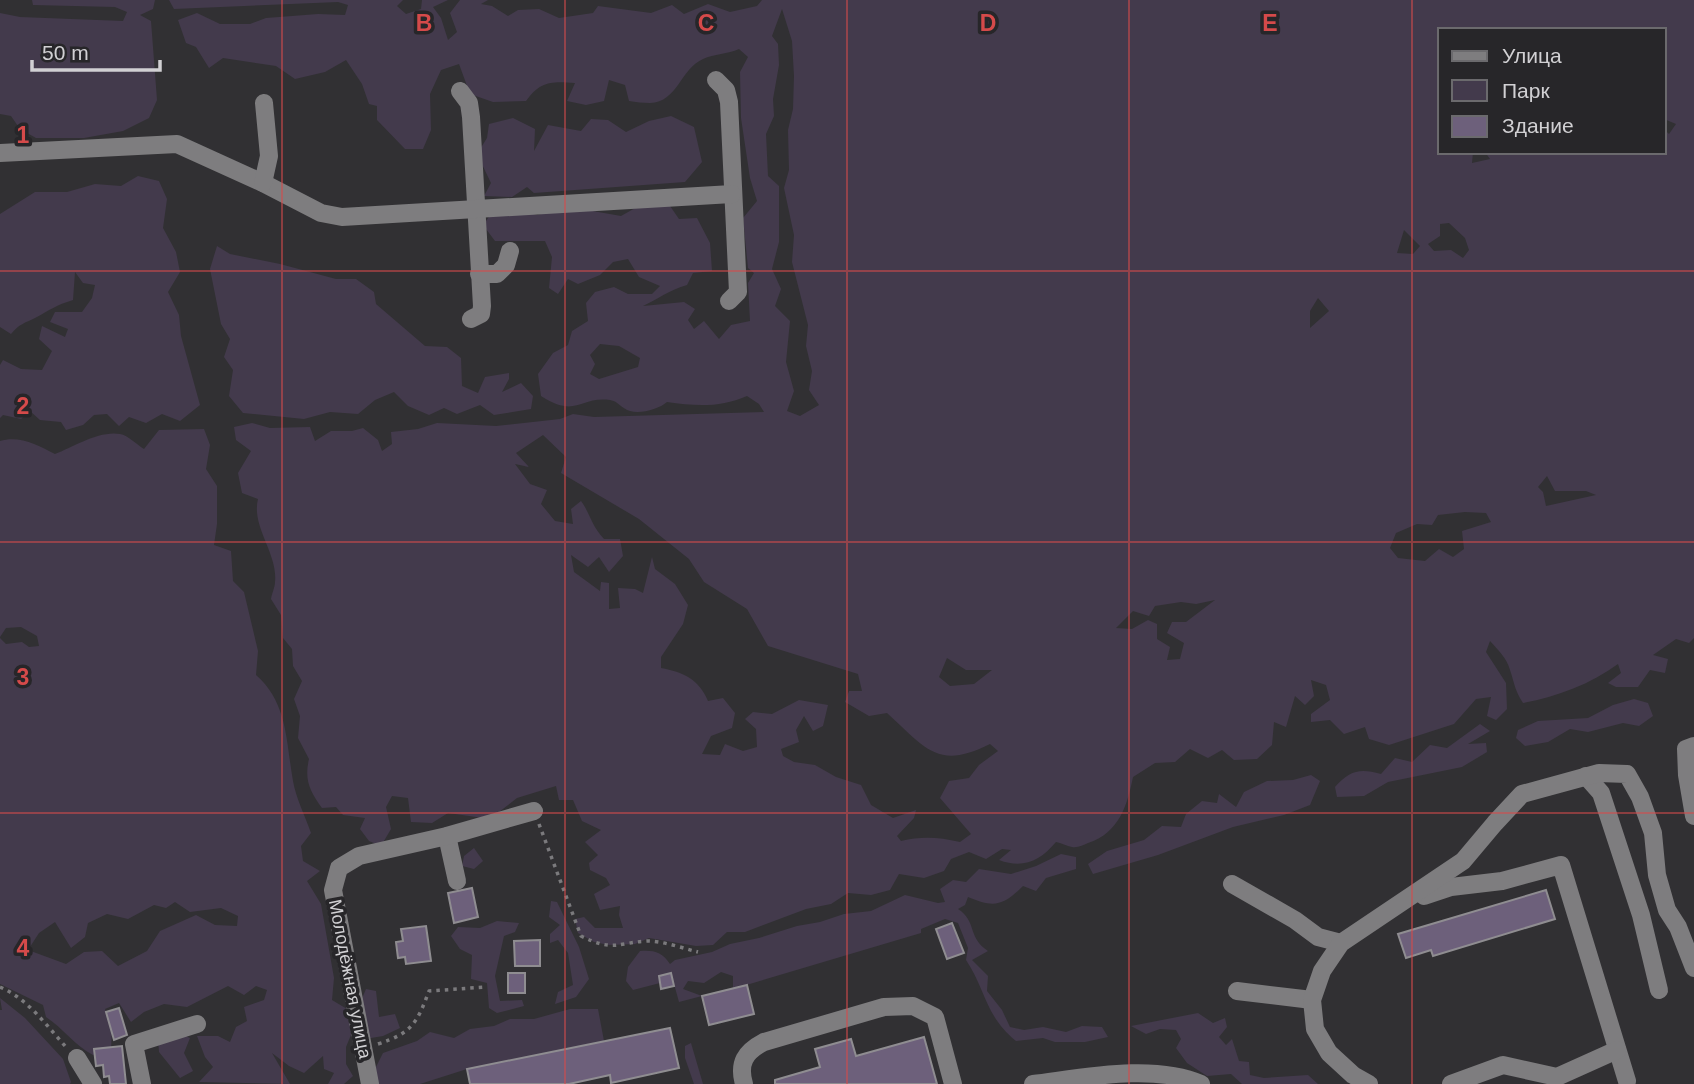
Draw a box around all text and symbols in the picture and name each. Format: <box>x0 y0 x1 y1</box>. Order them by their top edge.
text: B <box>416 10 432 36</box>
text: C <box>698 10 714 36</box>
text: D <box>980 10 996 36</box>
text: E <box>1262 10 1278 36</box>
scale bar <box>32 28 159 72</box>
legend <box>1438 28 1666 154</box>
text: 50 m <box>42 41 89 64</box>
text: Улица <box>1502 44 1562 67</box>
text: Парк <box>1502 79 1550 102</box>
text: Здание <box>1502 114 1574 137</box>
text: 1 <box>17 122 30 148</box>
text: 2 <box>17 393 29 419</box>
text: 3 <box>17 664 29 690</box>
street label: Молодёжная улица <box>325 898 375 1061</box>
text: 4 <box>17 935 30 961</box>

